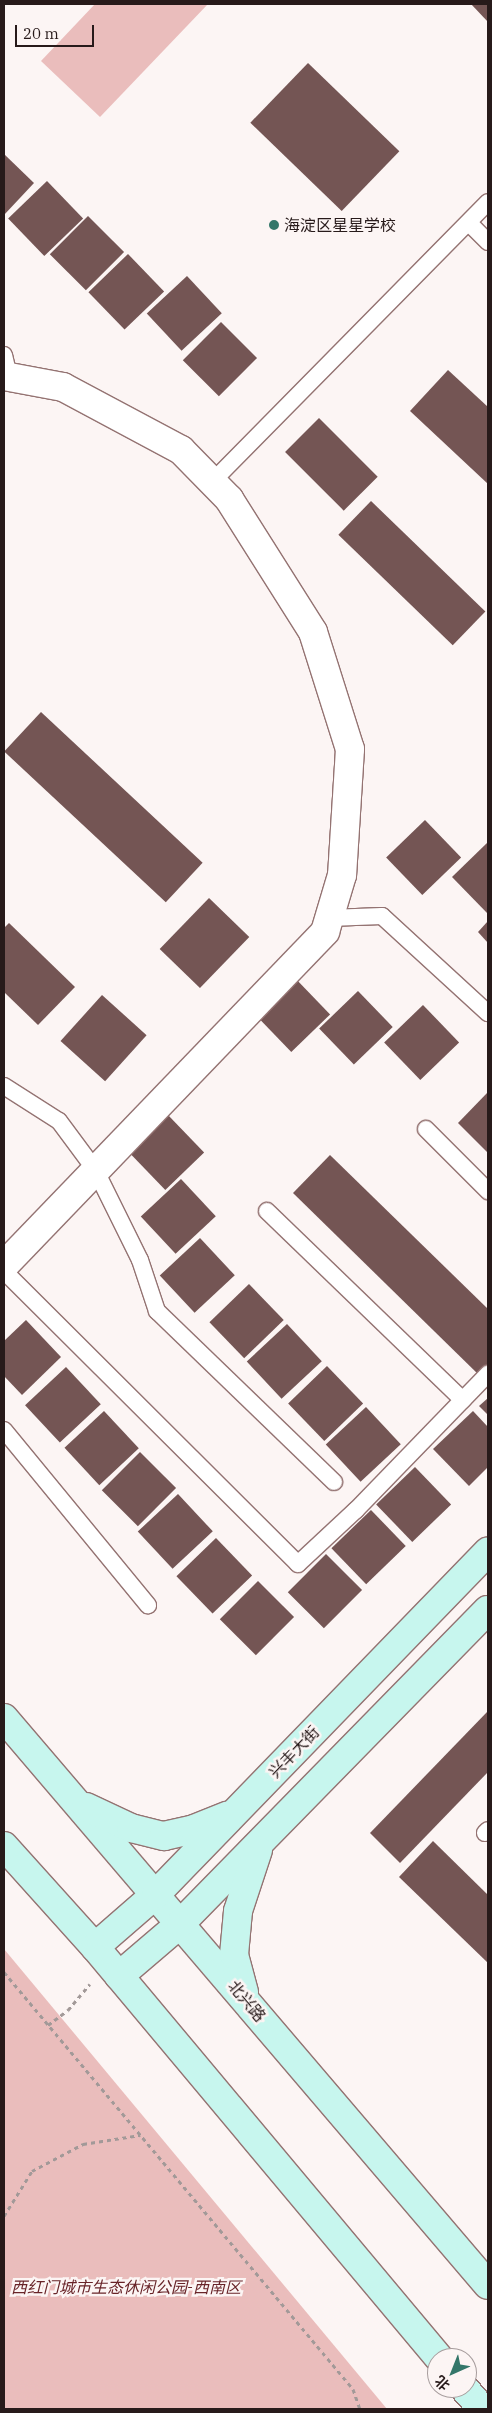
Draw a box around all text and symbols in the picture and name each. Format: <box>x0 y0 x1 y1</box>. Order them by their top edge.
scale bar <box>18 15 96 47</box>
text: 20 m <box>23 24 59 43</box>
place label: 海淀区星星学校 <box>284 215 396 235</box>
marker: 海淀区星星学校 <box>268 219 280 231</box>
street label: 兴丰大街 <box>265 1722 323 1782</box>
street label: 北兴路 <box>224 1976 270 2026</box>
park label: 西红门城市生态休闲公园-西南区 <box>11 2277 241 2297</box>
north arrow <box>427 2348 477 2398</box>
text: 北 <box>431 2372 454 2394</box>

